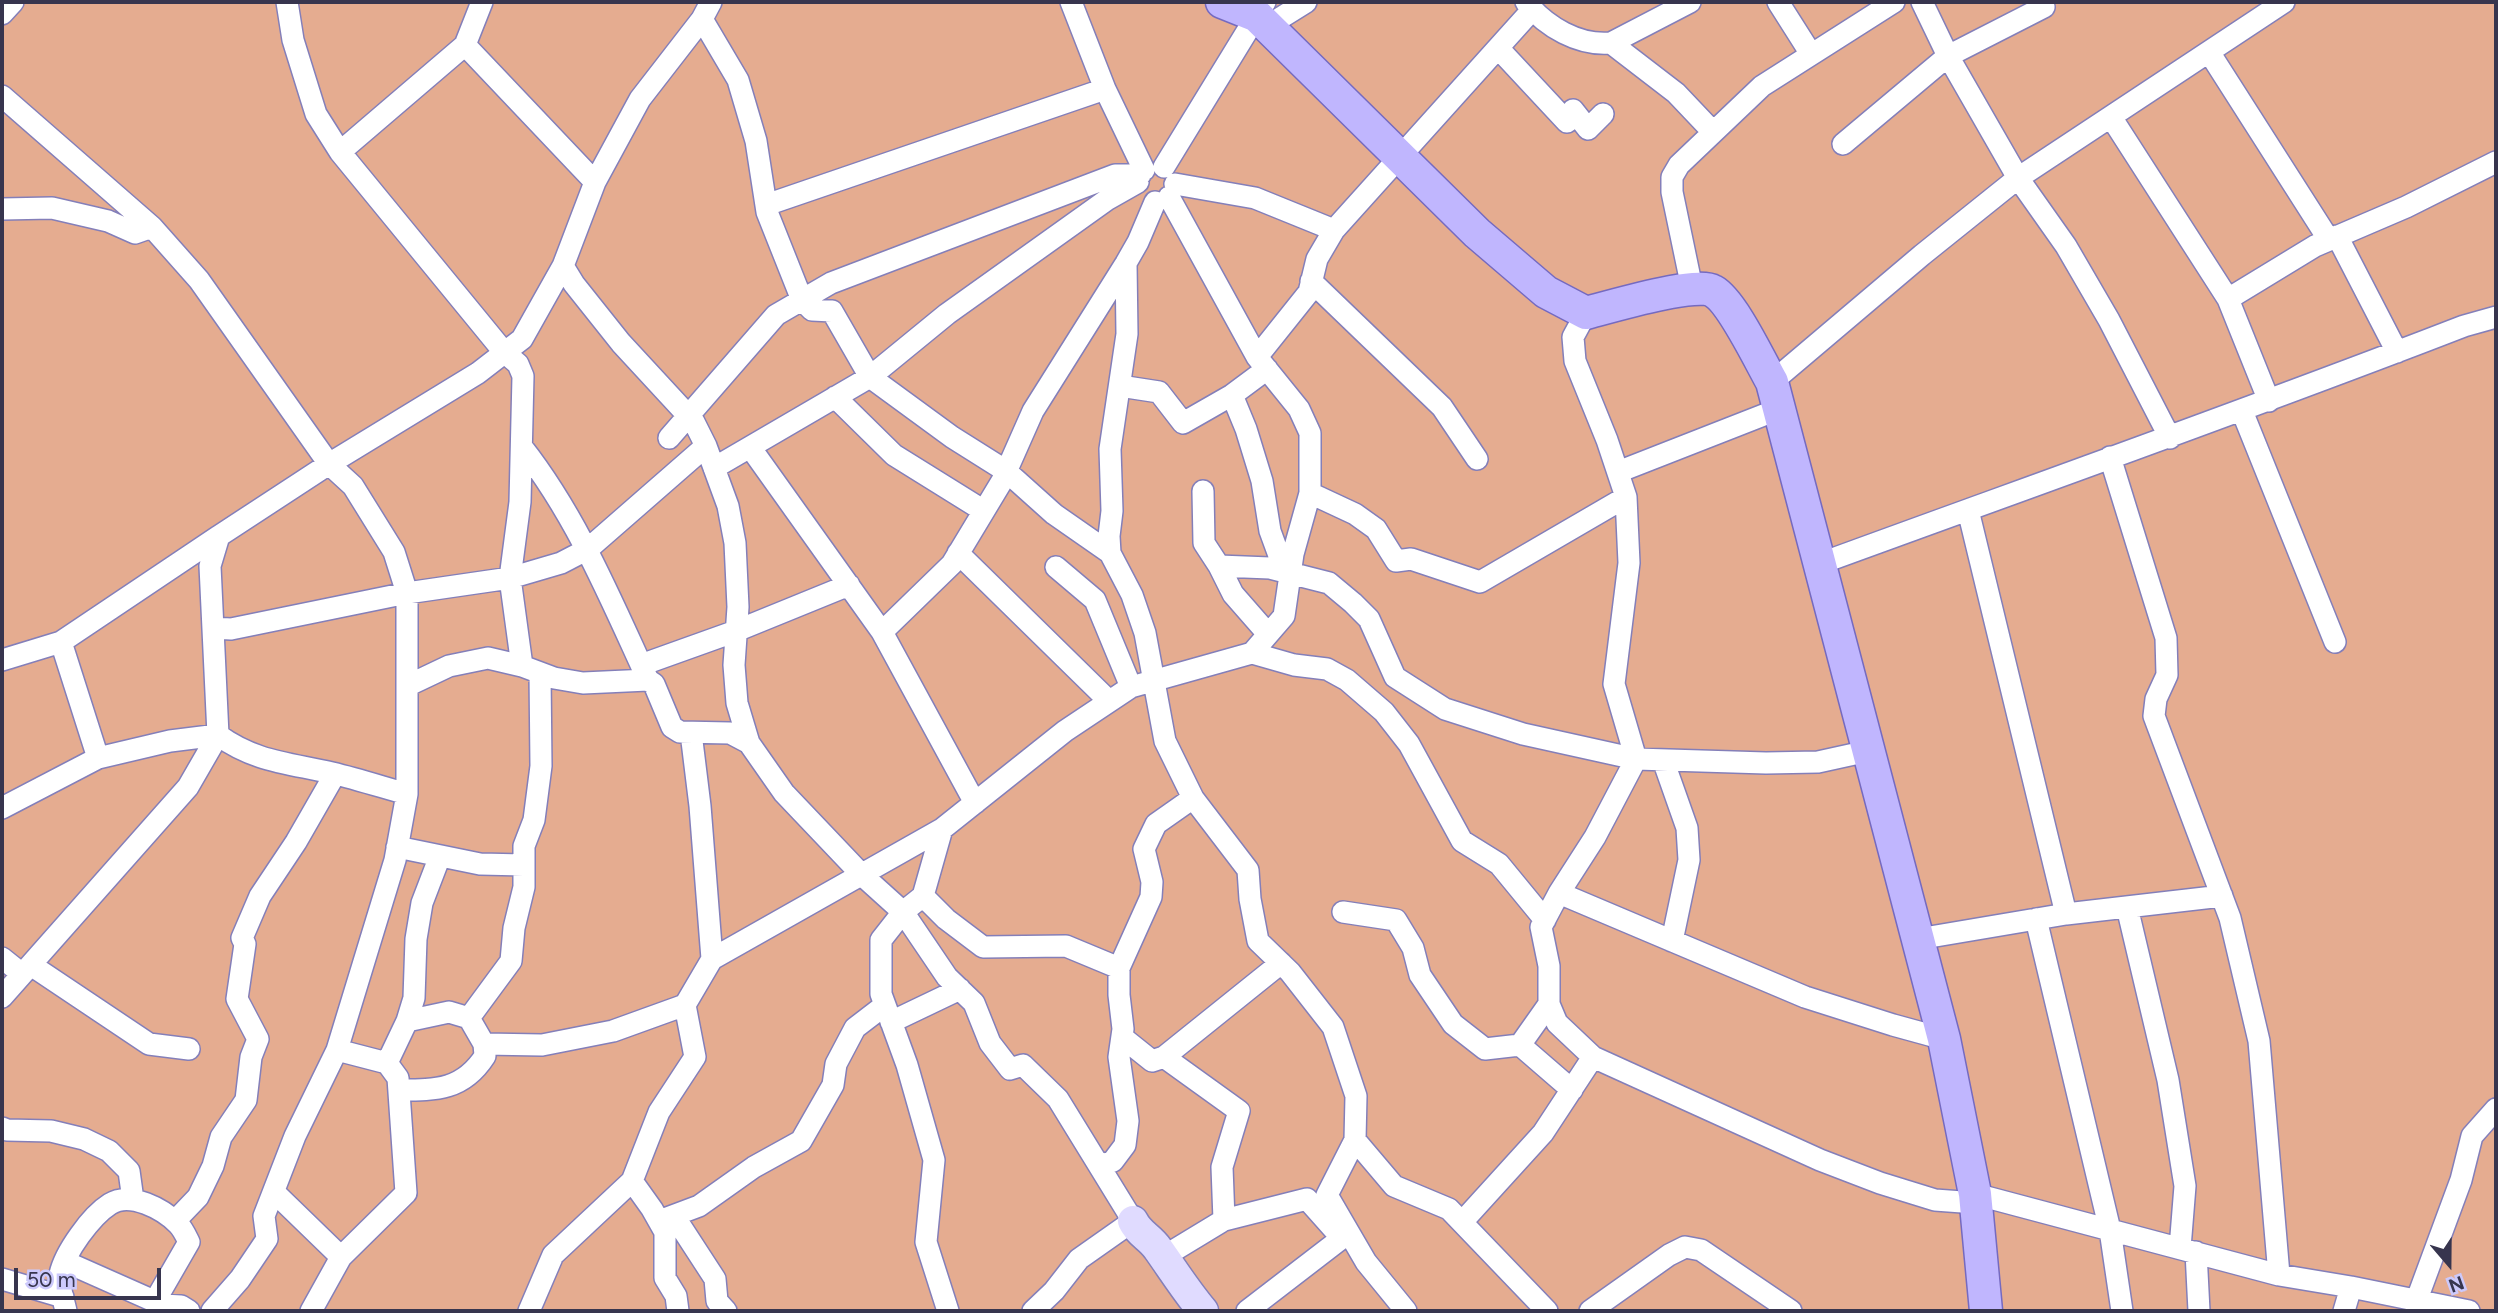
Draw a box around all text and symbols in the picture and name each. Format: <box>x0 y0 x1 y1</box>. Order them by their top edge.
north arrow <box>2414 1229 2484 1299</box>
scale bar <box>18 1254 164 1298</box>
text: 50 m <box>27 1267 76 1292</box>
text: N <box>2446 1271 2467 1298</box>

